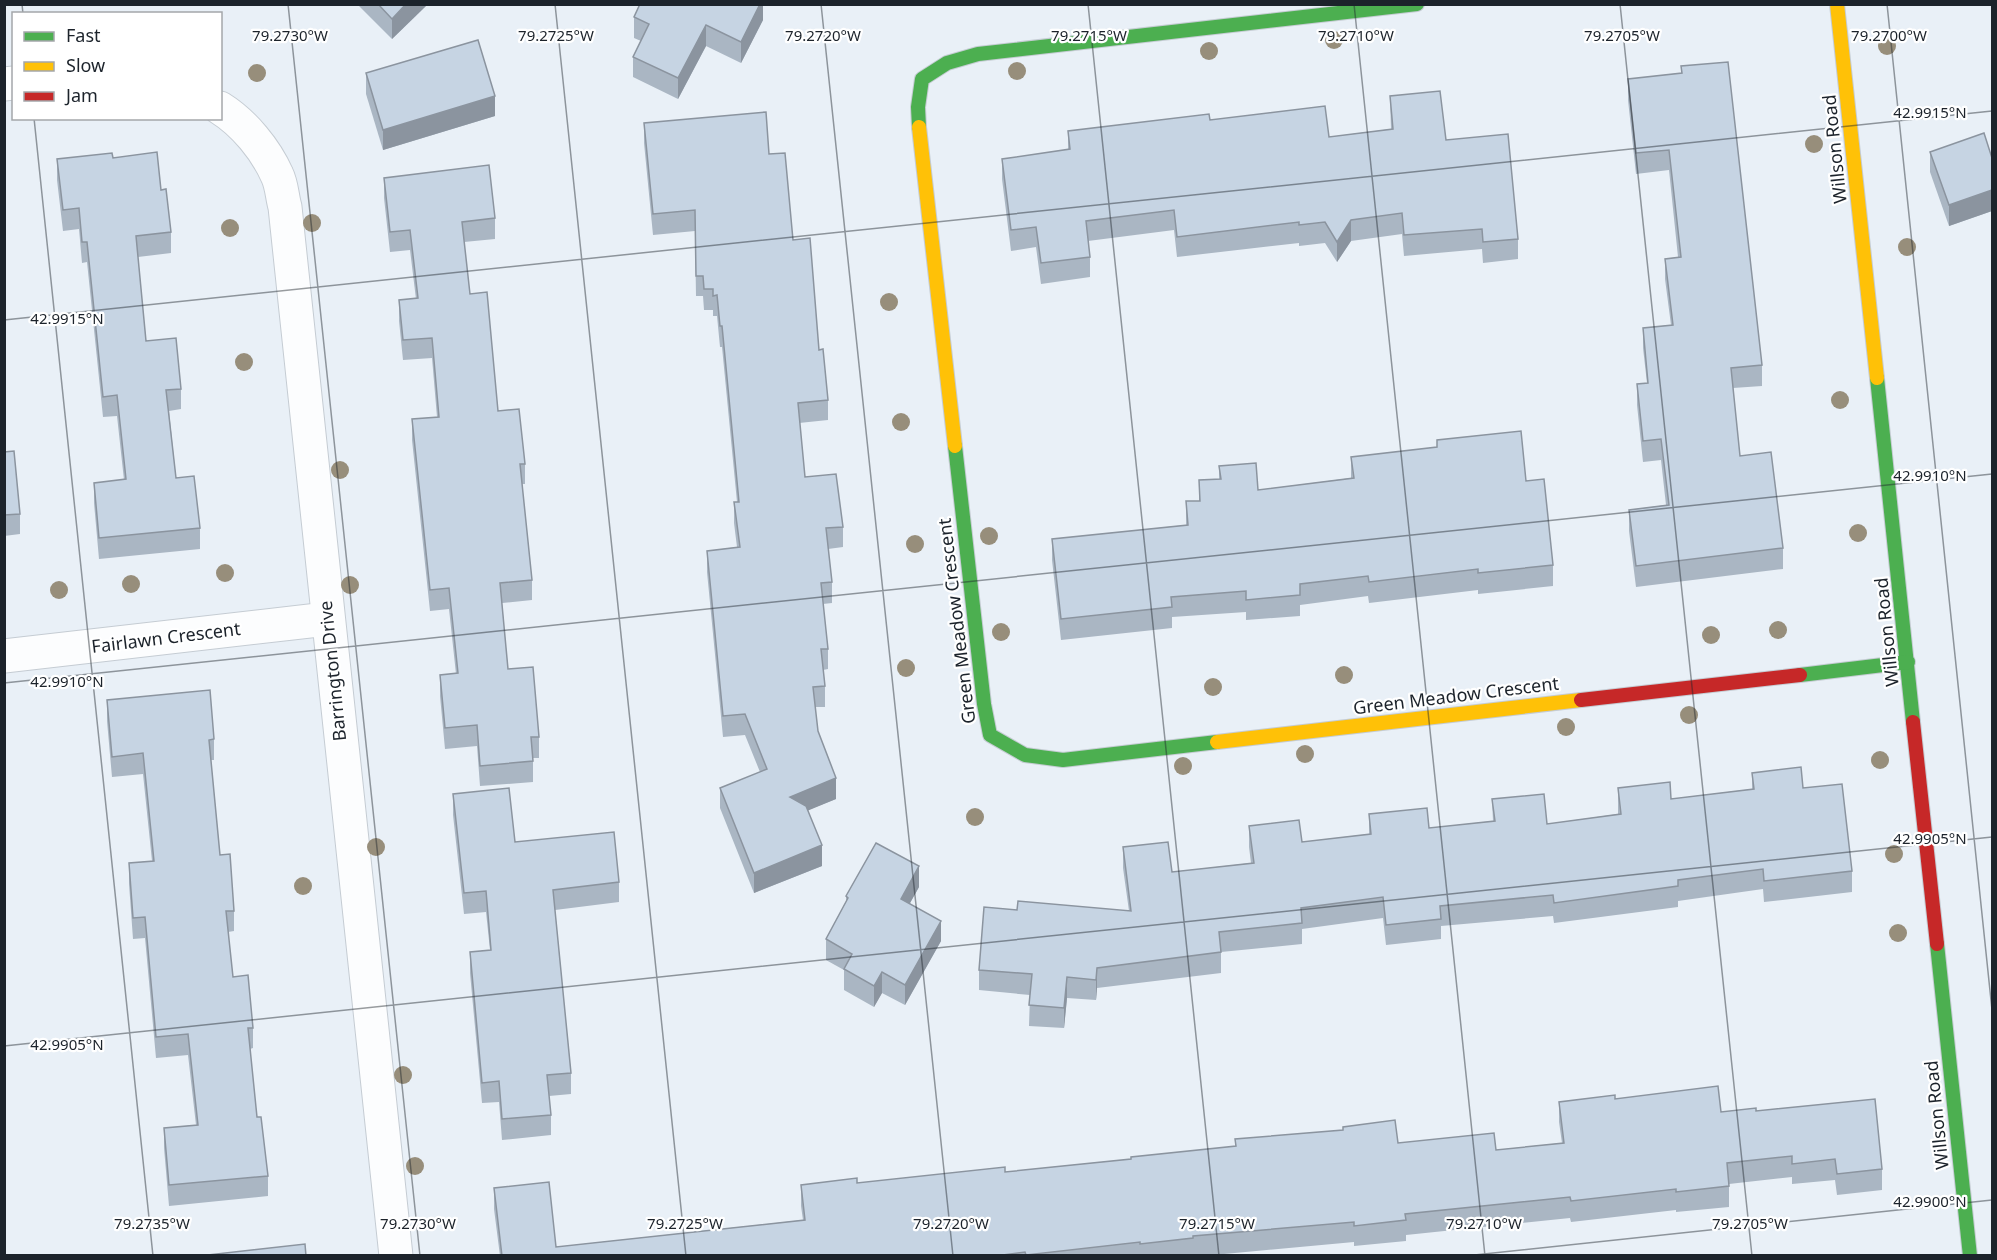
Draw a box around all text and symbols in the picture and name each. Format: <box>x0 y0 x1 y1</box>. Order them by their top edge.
legend <box>12 12 222 120</box>
text: Fast <box>66 23 101 47</box>
text: 79.2730°W <box>252 25 328 45</box>
text: 79.2725°W <box>518 25 594 45</box>
text: 79.2720°W <box>785 25 861 45</box>
text: 79.2715°W <box>1051 25 1127 45</box>
text: 79.2710°W <box>1318 25 1394 45</box>
text: 79.2705°W <box>1584 25 1660 45</box>
text: 79.2700°W <box>1851 25 1927 45</box>
text: Slow <box>66 53 105 77</box>
text: Jam <box>64 83 98 107</box>
street label: Willson Road <box>1816 94 1852 205</box>
text: 42.9915°N <box>1893 102 1967 122</box>
text: 42.9915°N <box>30 308 104 328</box>
text: 42.9910°N <box>1893 465 1967 485</box>
street label: Green Meadow Crescent <box>931 516 981 725</box>
street label: Willson Road <box>1868 577 1904 688</box>
street label: Barrington Drive <box>313 600 351 743</box>
street label: Fairlawn Crescent <box>90 616 242 658</box>
street label: Green Meadow Crescent <box>1352 670 1561 720</box>
text: 42.9910°N <box>30 671 104 691</box>
text: 42.9905°N <box>1893 828 1967 848</box>
text: 42.9905°N <box>30 1034 104 1054</box>
street label: Willson Road <box>1918 1060 1954 1171</box>
text: 42.9900°N <box>1893 1191 1967 1211</box>
text: 79.2735°W <box>114 1213 190 1233</box>
text: 79.2730°W <box>380 1213 456 1233</box>
text: 79.2725°W <box>647 1213 723 1233</box>
text: 79.2720°W <box>913 1213 989 1233</box>
text: 79.2715°W <box>1179 1213 1255 1233</box>
text: 79.2710°W <box>1446 1213 1522 1233</box>
text: 79.2705°W <box>1712 1213 1788 1233</box>

